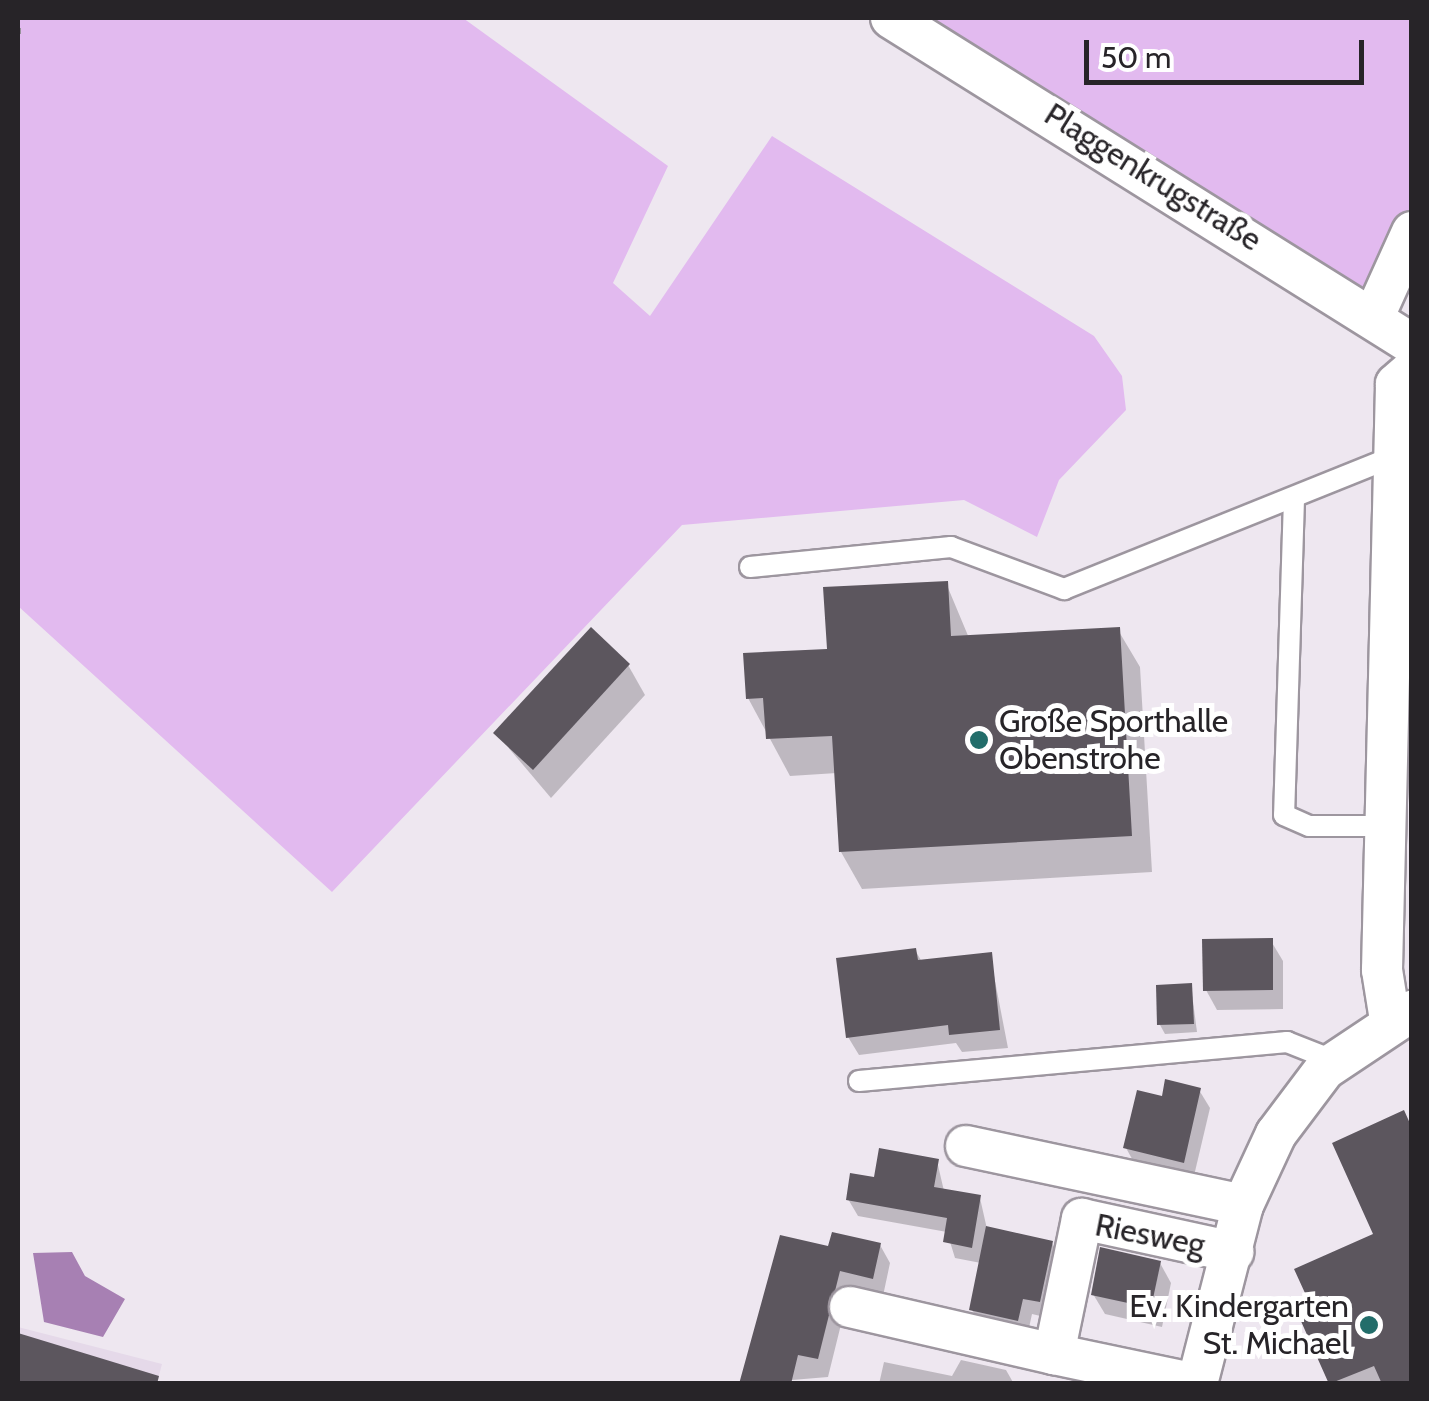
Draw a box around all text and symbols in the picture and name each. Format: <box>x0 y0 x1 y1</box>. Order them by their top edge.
scale bar <box>1089 20 1369 82</box>
text: 50 m <box>1101 39 1171 76</box>
street label: Plaggenkrugstraße <box>1038 95 1268 259</box>
place label: Große Sporthalle Obenstrohe <box>999 703 1228 778</box>
marker: Große Sporthalle Obenstrohe <box>968 729 990 751</box>
street label: Riesweg <box>1092 1206 1208 1264</box>
place label: Ev. Kindergarten St. Michael <box>1129 1288 1349 1363</box>
marker: Ev. Kindergarten St. Michael <box>1358 1314 1380 1336</box>

